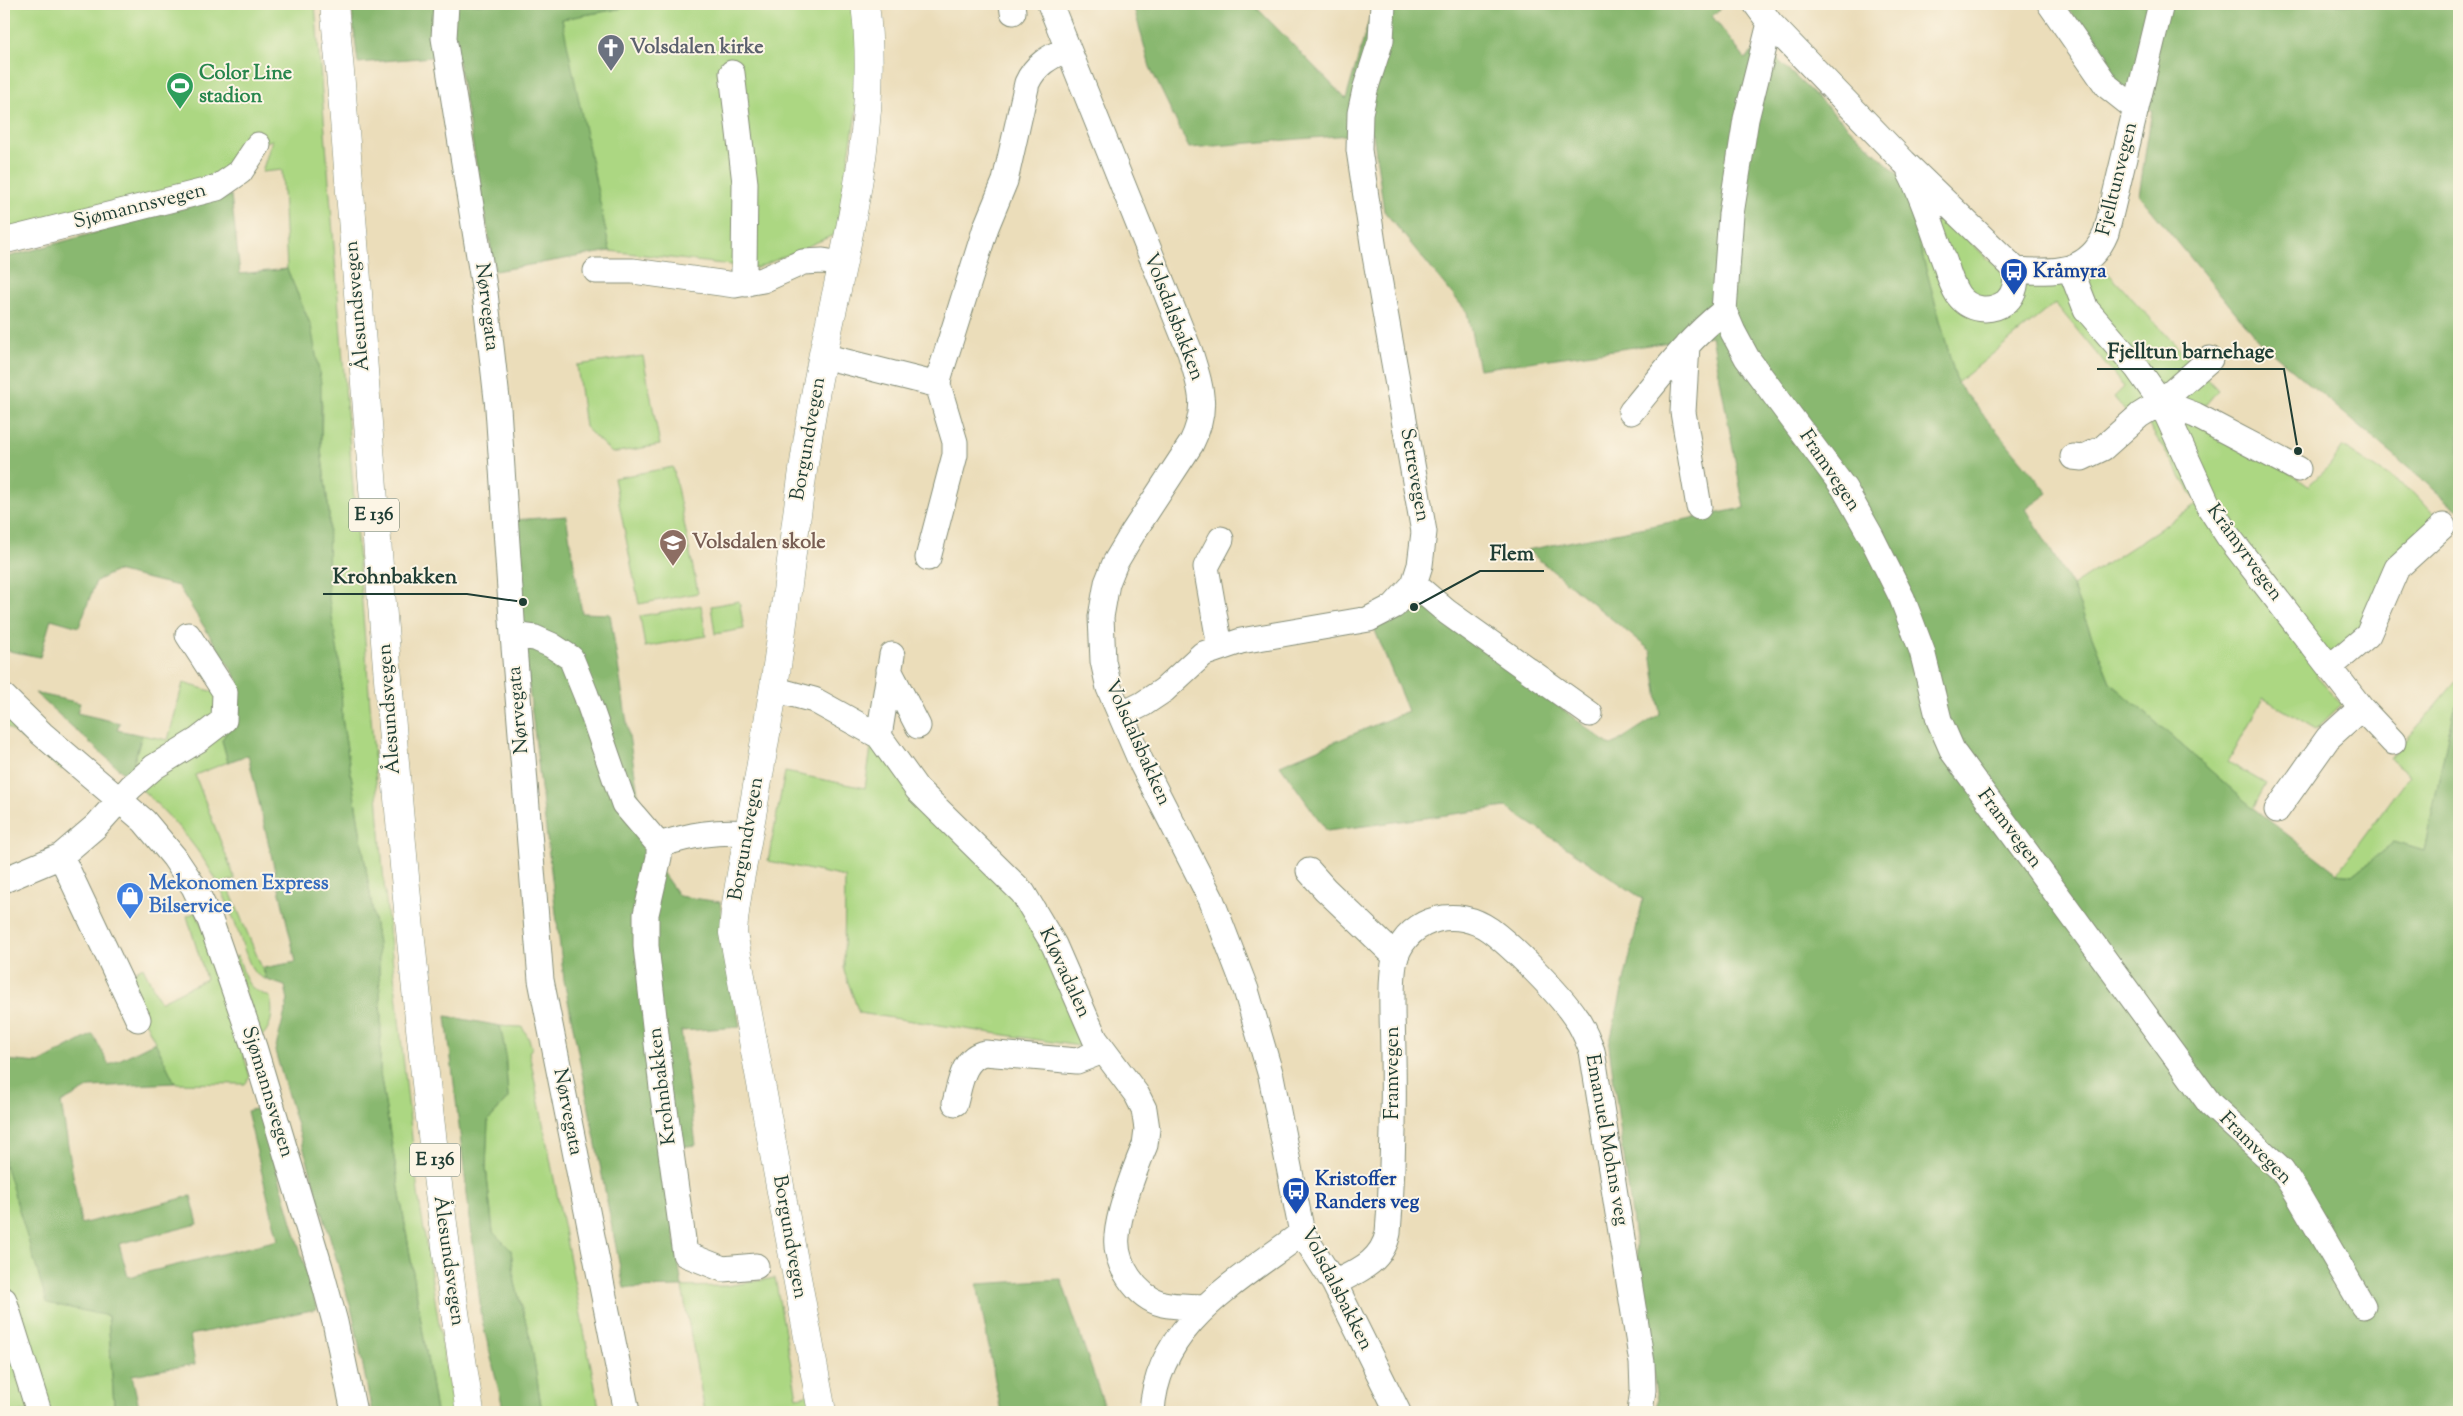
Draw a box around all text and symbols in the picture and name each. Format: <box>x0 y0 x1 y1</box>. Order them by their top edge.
church icon: Volsdalen kirke <box>596 33 626 72</box>
place label: Volsdalen kirke <box>630 34 763 63</box>
place label: Color Line stadion <box>199 60 292 112</box>
sports icon: Color Line stadion <box>165 71 195 110</box>
street label: Fjelltunvegen <box>2090 119 2146 239</box>
street label: Sjømannsvegen <box>71 176 210 237</box>
street label: Ålesundsvegen <box>337 239 378 373</box>
street label: Volsdalsbakken <box>1135 249 1211 385</box>
bus stop icon: Kråmyra <box>1999 257 2029 296</box>
place label: Kråmyra <box>2033 258 2107 287</box>
street label: Nørvegata <box>466 261 506 353</box>
callout: Fjelltun barnehage <box>2097 333 2284 369</box>
text: Fjelltun barnehage <box>2108 338 2275 368</box>
street label: Borgundvegen <box>784 375 834 503</box>
street label: Framvegen <box>1791 424 1867 518</box>
street label: Setrevegen <box>1392 426 1437 524</box>
road number: E 136 <box>349 498 399 532</box>
street label: Kråmyrvegen <box>2199 498 2289 608</box>
school or university icon: Volsdalen skole <box>658 528 688 567</box>
place label: Volsdalen skole <box>692 529 826 558</box>
callout: Flem <box>1480 535 1544 571</box>
text: Flem <box>1490 540 1535 570</box>
callout: Krohnbakken <box>323 558 467 594</box>
text: Krohnbakken <box>333 563 458 593</box>
street label: Ålesundsvegen <box>370 642 409 775</box>
street label: Nørvegata <box>501 665 537 755</box>
street label: Volsdalsbakken <box>1096 675 1178 811</box>
street label: Borgundvegen <box>722 775 772 903</box>
street label: Framvegen <box>1969 783 2049 875</box>
place label: Mekonomen Express Bilservice <box>149 870 329 922</box>
shop icon: Mekonomen Express Bilservice <box>115 881 145 920</box>
street label: Kløvadalen <box>1030 923 1098 1023</box>
street label: Sjømannsvegen <box>233 1023 301 1161</box>
street label: Krohnbakken <box>641 1025 685 1147</box>
street label: Framvegen <box>1379 1026 1408 1120</box>
street label: Emanuel Mohns veg <box>1577 1052 1635 1228</box>
street label: Nørvegata <box>544 1066 590 1158</box>
street label: Framvegen <box>2212 1106 2298 1192</box>
road number: E 136 <box>410 1144 460 1176</box>
place label: Kristoffer Randers veg <box>1315 1166 1419 1218</box>
street label: Borgundvegen <box>764 1173 814 1301</box>
bus stop icon: Kristoffer Randers veg <box>1281 1176 1311 1215</box>
street label: Ålesundsvegen <box>425 1194 472 1328</box>
street label: Volsdalsbakken <box>1292 1222 1380 1356</box>

